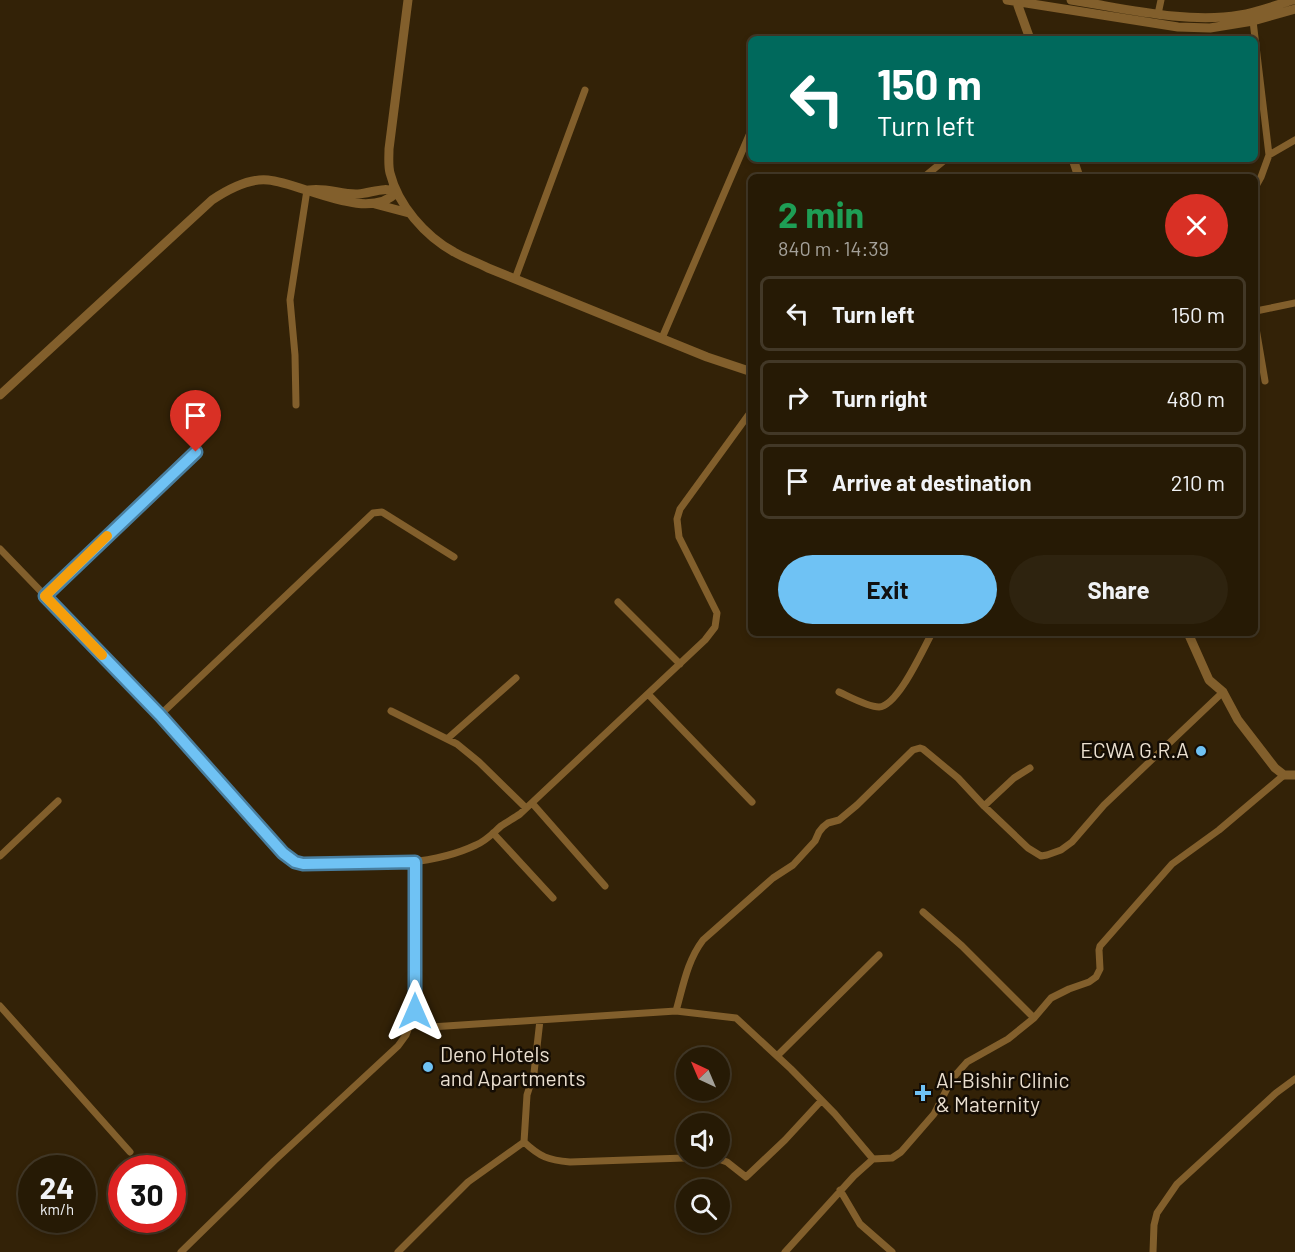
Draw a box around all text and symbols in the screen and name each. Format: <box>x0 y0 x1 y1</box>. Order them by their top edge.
text: 150 m <box>877 58 982 108</box>
icon: left <box>778 60 856 138</box>
text: Turn left <box>877 109 975 141</box>
text: 2 min <box>778 192 864 235</box>
button: close <box>1165 194 1228 257</box>
text: 840 m · 14:39 <box>778 236 889 260</box>
icon: left <box>781 297 814 330</box>
text: Turn left <box>832 301 915 327</box>
text: 150 m <box>1171 301 1225 327</box>
icon: right <box>781 381 814 414</box>
text: Turn right <box>832 385 927 411</box>
text: 480 m <box>1166 385 1225 411</box>
pin <box>170 390 221 452</box>
icon: arrive <box>179 399 212 432</box>
icon: arrive <box>781 465 814 498</box>
text: Arrive at destination <box>832 469 1031 495</box>
text: 210 m <box>1171 469 1225 495</box>
button: Exit <box>778 555 997 624</box>
button: Share <box>1009 555 1228 624</box>
place label: ECWA G.R.A <box>1080 737 1189 762</box>
marker: ECWA G.R.A <box>1194 744 1208 758</box>
position arrow <box>383 979 447 1043</box>
place label: Deno Hotels and Apartments <box>440 1041 586 1090</box>
north arrow <box>676 1047 730 1101</box>
map controls <box>676 1047 730 1233</box>
marker: Deno Hotels and Apartments <box>421 1060 435 1074</box>
place label: Al-Bishir Clinic & Maternity <box>936 1067 1070 1116</box>
marker: Al-Bishir Clinic & Maternity <box>914 1084 932 1102</box>
button: sound <box>676 1113 730 1167</box>
speed limit sign: 30 <box>108 1155 186 1233</box>
text: 24 <box>40 1169 74 1205</box>
button: search <box>676 1179 730 1233</box>
text: km/h <box>40 1200 74 1218</box>

